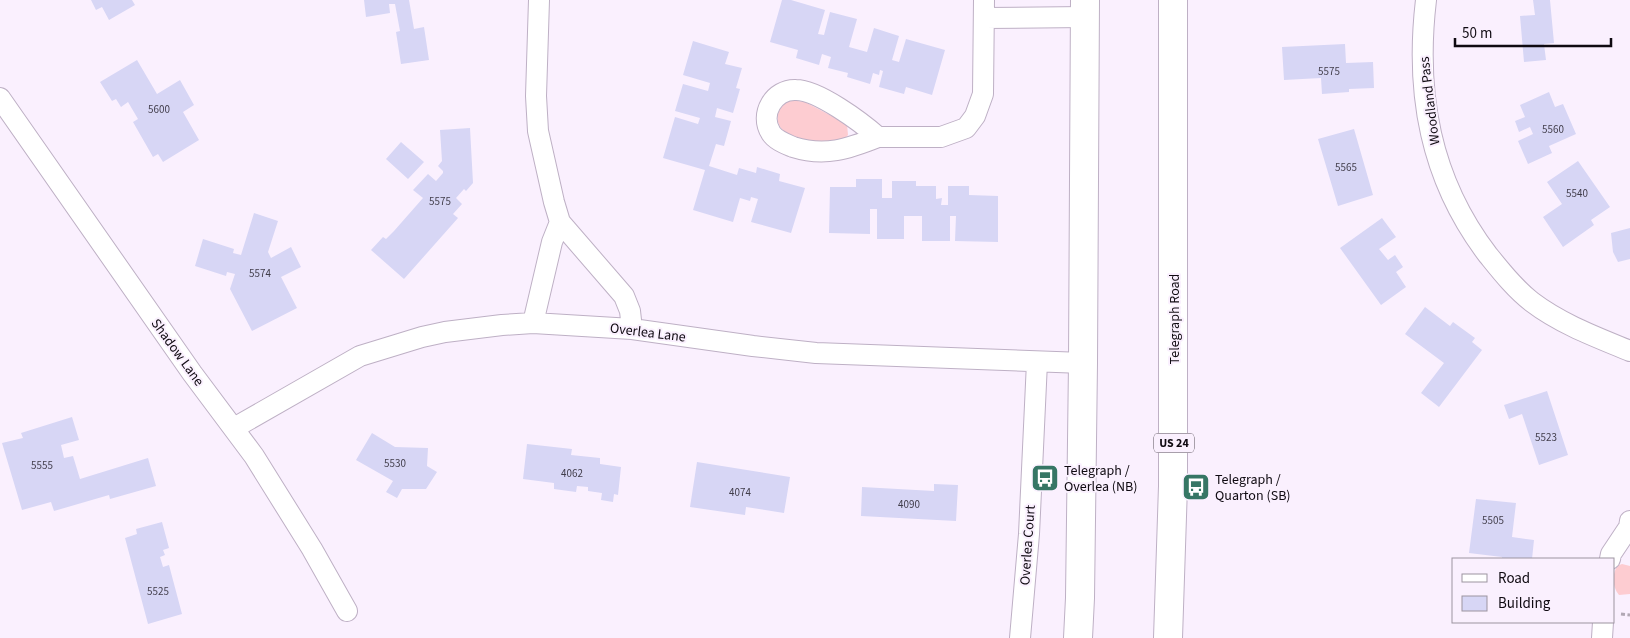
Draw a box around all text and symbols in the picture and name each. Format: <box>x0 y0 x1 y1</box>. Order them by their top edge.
scale bar <box>1455 15 1611 47</box>
text: 50 m <box>1462 23 1492 44</box>
street label: Woodland Pass <box>1415 55 1445 146</box>
house number: 5575 <box>1318 64 1340 79</box>
house number: 5600 <box>148 102 170 117</box>
house number: 5560 <box>1542 122 1564 137</box>
house number: 5565 <box>1335 160 1357 175</box>
house number: 5540 <box>1566 186 1588 201</box>
house number: 5575 <box>429 194 451 209</box>
house number: 5574 <box>249 266 271 281</box>
street label: Telegraph Road <box>1165 274 1185 364</box>
street label: Shadow Lane <box>146 315 208 390</box>
street label: Overlea Lane <box>609 318 687 348</box>
house number: 5523 <box>1535 430 1557 445</box>
road number: US 24 <box>1154 433 1194 452</box>
house number: 5530 <box>384 456 406 471</box>
house number: 5555 <box>31 458 53 473</box>
place label: Telegraph / Overlea (NB) <box>1064 461 1138 497</box>
bus stop icon: Telegraph / Overlea (NB) <box>1030 463 1060 493</box>
house number: 4062 <box>561 466 583 481</box>
place label: Telegraph / Quarton (SB) <box>1215 470 1291 506</box>
bus stop icon: Telegraph / Quarton (SB) <box>1181 472 1211 502</box>
house number: 4074 <box>729 485 751 500</box>
house number: 4090 <box>898 497 920 512</box>
street label: Overlea Court <box>1015 504 1041 586</box>
house number: 5505 <box>1482 513 1504 528</box>
legend <box>1452 558 1615 623</box>
text: Road <box>1498 568 1530 589</box>
house number: 5525 <box>147 584 169 599</box>
text: Building <box>1498 593 1551 614</box>

